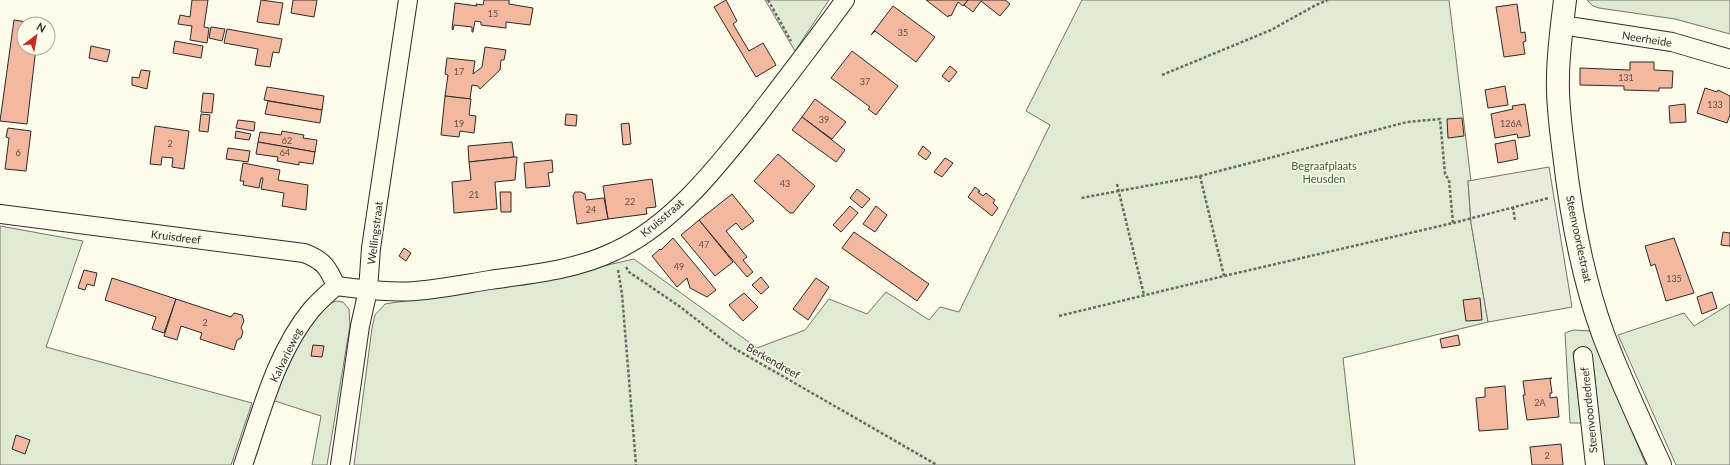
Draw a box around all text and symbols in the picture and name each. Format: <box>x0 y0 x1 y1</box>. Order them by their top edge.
house number: 15 <box>488 8 498 19</box>
north arrow <box>16 16 56 56</box>
text: N <box>34 19 48 35</box>
house number: 35 <box>898 27 908 38</box>
street label: Neerheide <box>1621 28 1673 49</box>
house number: 17 <box>454 66 464 77</box>
house number: 131 <box>1618 72 1634 83</box>
house number: 37 <box>860 76 870 87</box>
house number: 133 <box>1707 99 1723 110</box>
house number: 39 <box>819 114 829 125</box>
house number: 19 <box>454 118 464 129</box>
house number: 126A <box>1500 118 1523 129</box>
house number: 62 <box>282 135 292 146</box>
house number: 2 <box>167 138 173 149</box>
house number: 6 <box>15 147 21 158</box>
house number: 64 <box>280 147 290 158</box>
park label: Begraafplaats Heusden <box>1291 159 1357 185</box>
house number: 43 <box>780 178 790 189</box>
house number: 21 <box>469 189 479 200</box>
street label: Steenvoordestraat <box>1564 194 1595 284</box>
house number: 22 <box>625 196 635 207</box>
street label: Kruisstraat <box>637 196 686 239</box>
street label: Wellingstraat <box>364 200 385 265</box>
house number: 24 <box>586 204 596 215</box>
street label: Kruisdreef <box>150 227 202 246</box>
house number: 47 <box>699 239 709 250</box>
house number: 49 <box>674 261 684 272</box>
house number: 135 <box>1666 273 1682 284</box>
house number: 2 <box>202 317 208 328</box>
street label: Kalvarieweg <box>267 325 304 384</box>
street label: Berkendreef <box>744 340 802 381</box>
street label: Steenvoordedreef <box>1578 366 1599 454</box>
house number: 2A <box>1534 397 1547 408</box>
house number: 2 <box>1544 450 1550 461</box>

